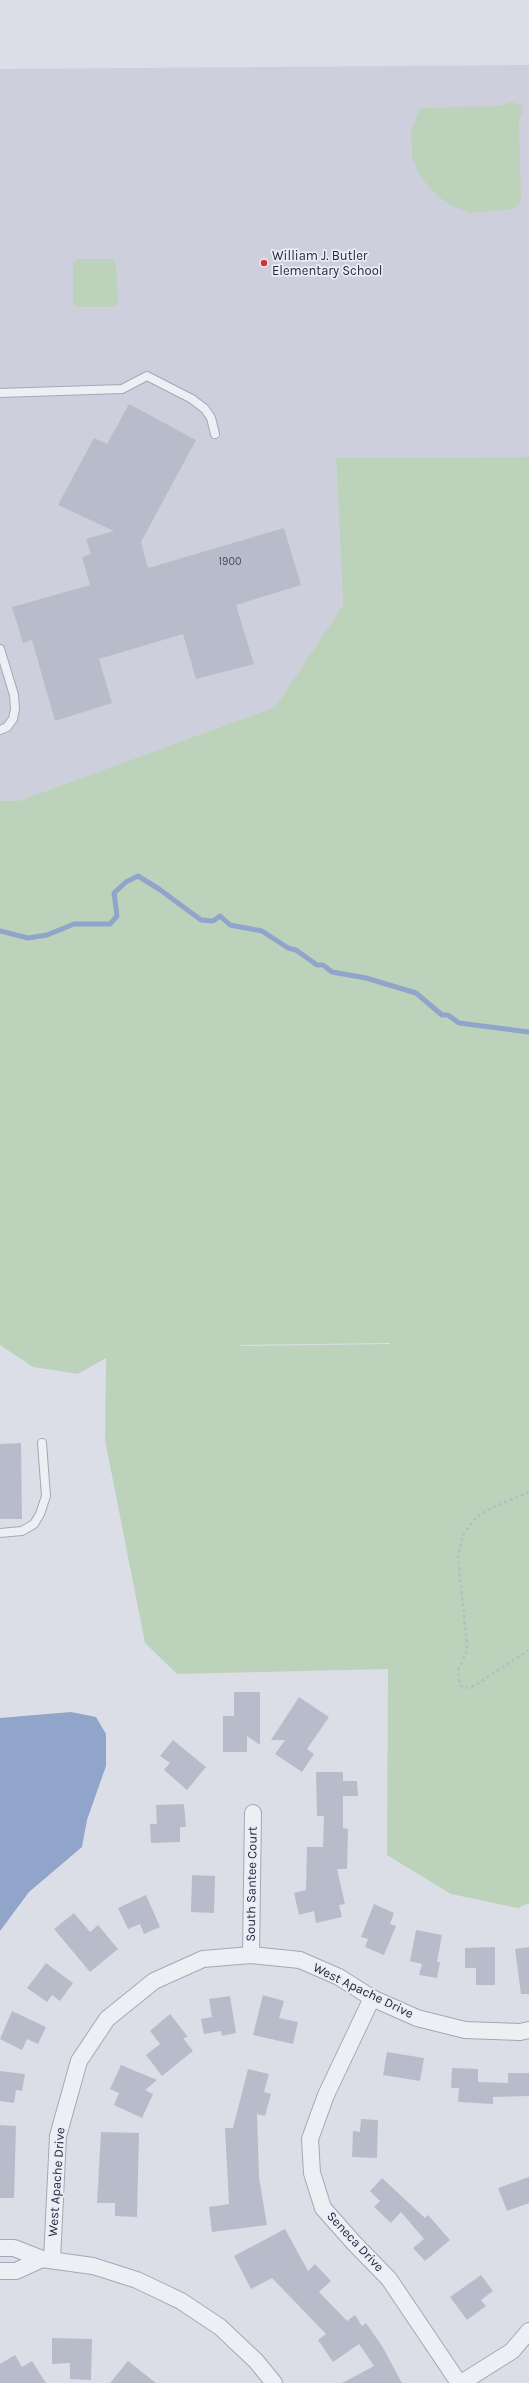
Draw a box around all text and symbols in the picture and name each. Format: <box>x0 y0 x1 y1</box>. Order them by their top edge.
place label: William J. Butler Elementary School <box>272 248 382 279</box>
marker: William J. Butler Elementary School <box>259 258 269 268</box>
house number: 1900 <box>218 555 242 569</box>
street label: South Santee Court <box>243 1826 261 1942</box>
street label: West Apache Drive <box>310 1960 416 2022</box>
street label: West Apache Drive <box>45 2127 69 2237</box>
street label: Seneca Drive <box>323 2209 387 2275</box>

